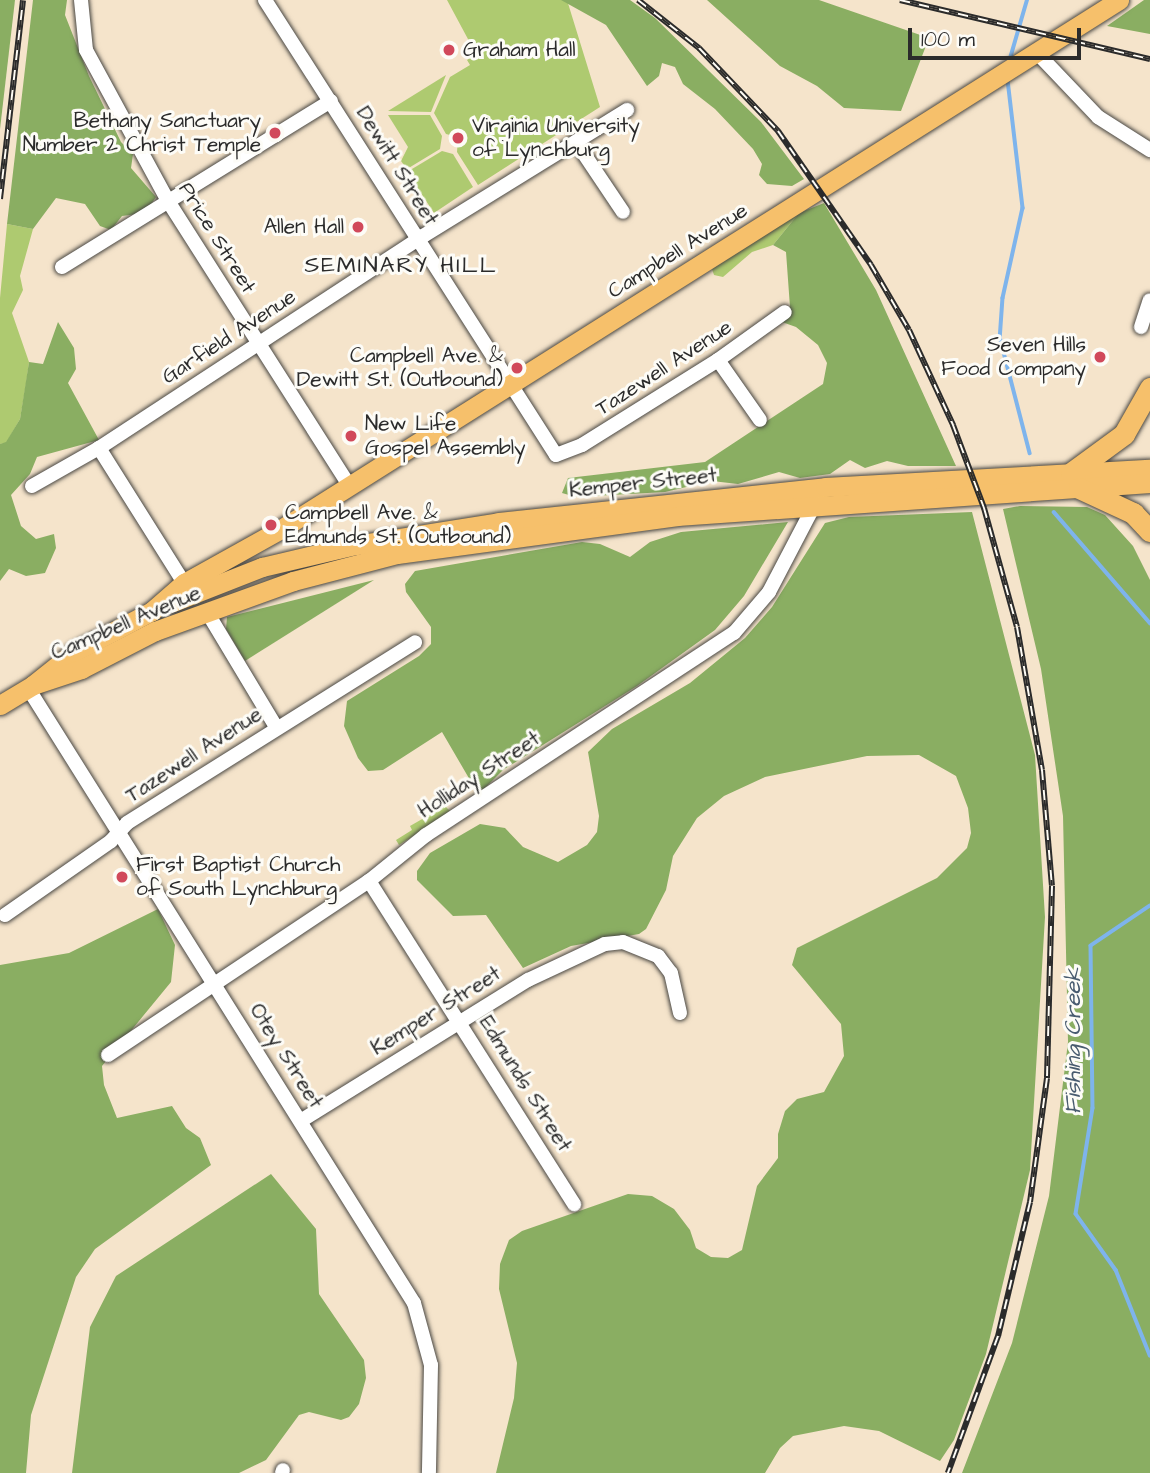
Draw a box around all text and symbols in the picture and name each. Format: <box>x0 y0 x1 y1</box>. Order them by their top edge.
scale bar <box>912 14 1085 58</box>
text: 100 m <box>921 25 975 54</box>
place label: Graham Hall <box>463 37 576 63</box>
marker: Graham Hall <box>441 42 457 58</box>
street label: Dewitt Street <box>350 102 444 230</box>
place label: Bethany Sanctuary Number 2 Christ Temple <box>23 108 261 158</box>
place label: Virginia University of Lynchburg <box>472 113 640 163</box>
marker: Bethany Sanctuary Number 2 Christ Temple <box>267 125 283 141</box>
marker: Virginia University of Lynchburg <box>450 130 466 146</box>
street label: Price Street <box>173 178 261 298</box>
street label: Campbell Avenue <box>603 198 753 304</box>
place label: Allen Hall <box>264 214 344 240</box>
marker: Allen Hall <box>350 219 366 235</box>
district label: SEMINARY HILL <box>306 251 496 279</box>
street label: Garfield Avenue <box>157 284 301 390</box>
street label: Tazewell Avenue <box>591 315 737 421</box>
place label: Seven Hills Food Company <box>941 332 1086 382</box>
place label: Campbell Ave. & Dewitt St. (Outbound) <box>297 343 503 393</box>
marker: Seven Hills Food Company <box>1092 349 1108 365</box>
marker: Campbell Ave. & Dewitt St. (Outbound) <box>509 360 525 376</box>
place label: New Life Gospel Assembly <box>365 411 526 461</box>
marker: New Life Gospel Assembly <box>343 428 359 444</box>
street label: Kemper Street <box>568 463 718 503</box>
place label: Campbell Ave. & Edmunds St. (Outbound) <box>285 500 511 550</box>
marker: Campbell Ave. & Edmunds St. (Outbound) <box>263 517 279 533</box>
street label: Campbell Avenue <box>47 580 205 666</box>
street label: Tazewell Avenue <box>121 702 267 808</box>
street label: Holliday Street <box>413 726 545 824</box>
place label: First Baptist Church of South Lynchburg <box>136 852 340 902</box>
marker: First Baptist Church of South Lynchburg <box>114 869 130 885</box>
street label: Kemper Street <box>366 961 506 1061</box>
water label: Fishing Creek <box>1059 968 1087 1114</box>
street label: Otey Street <box>244 999 328 1113</box>
street label: Edmunds Street <box>473 1012 577 1156</box>

